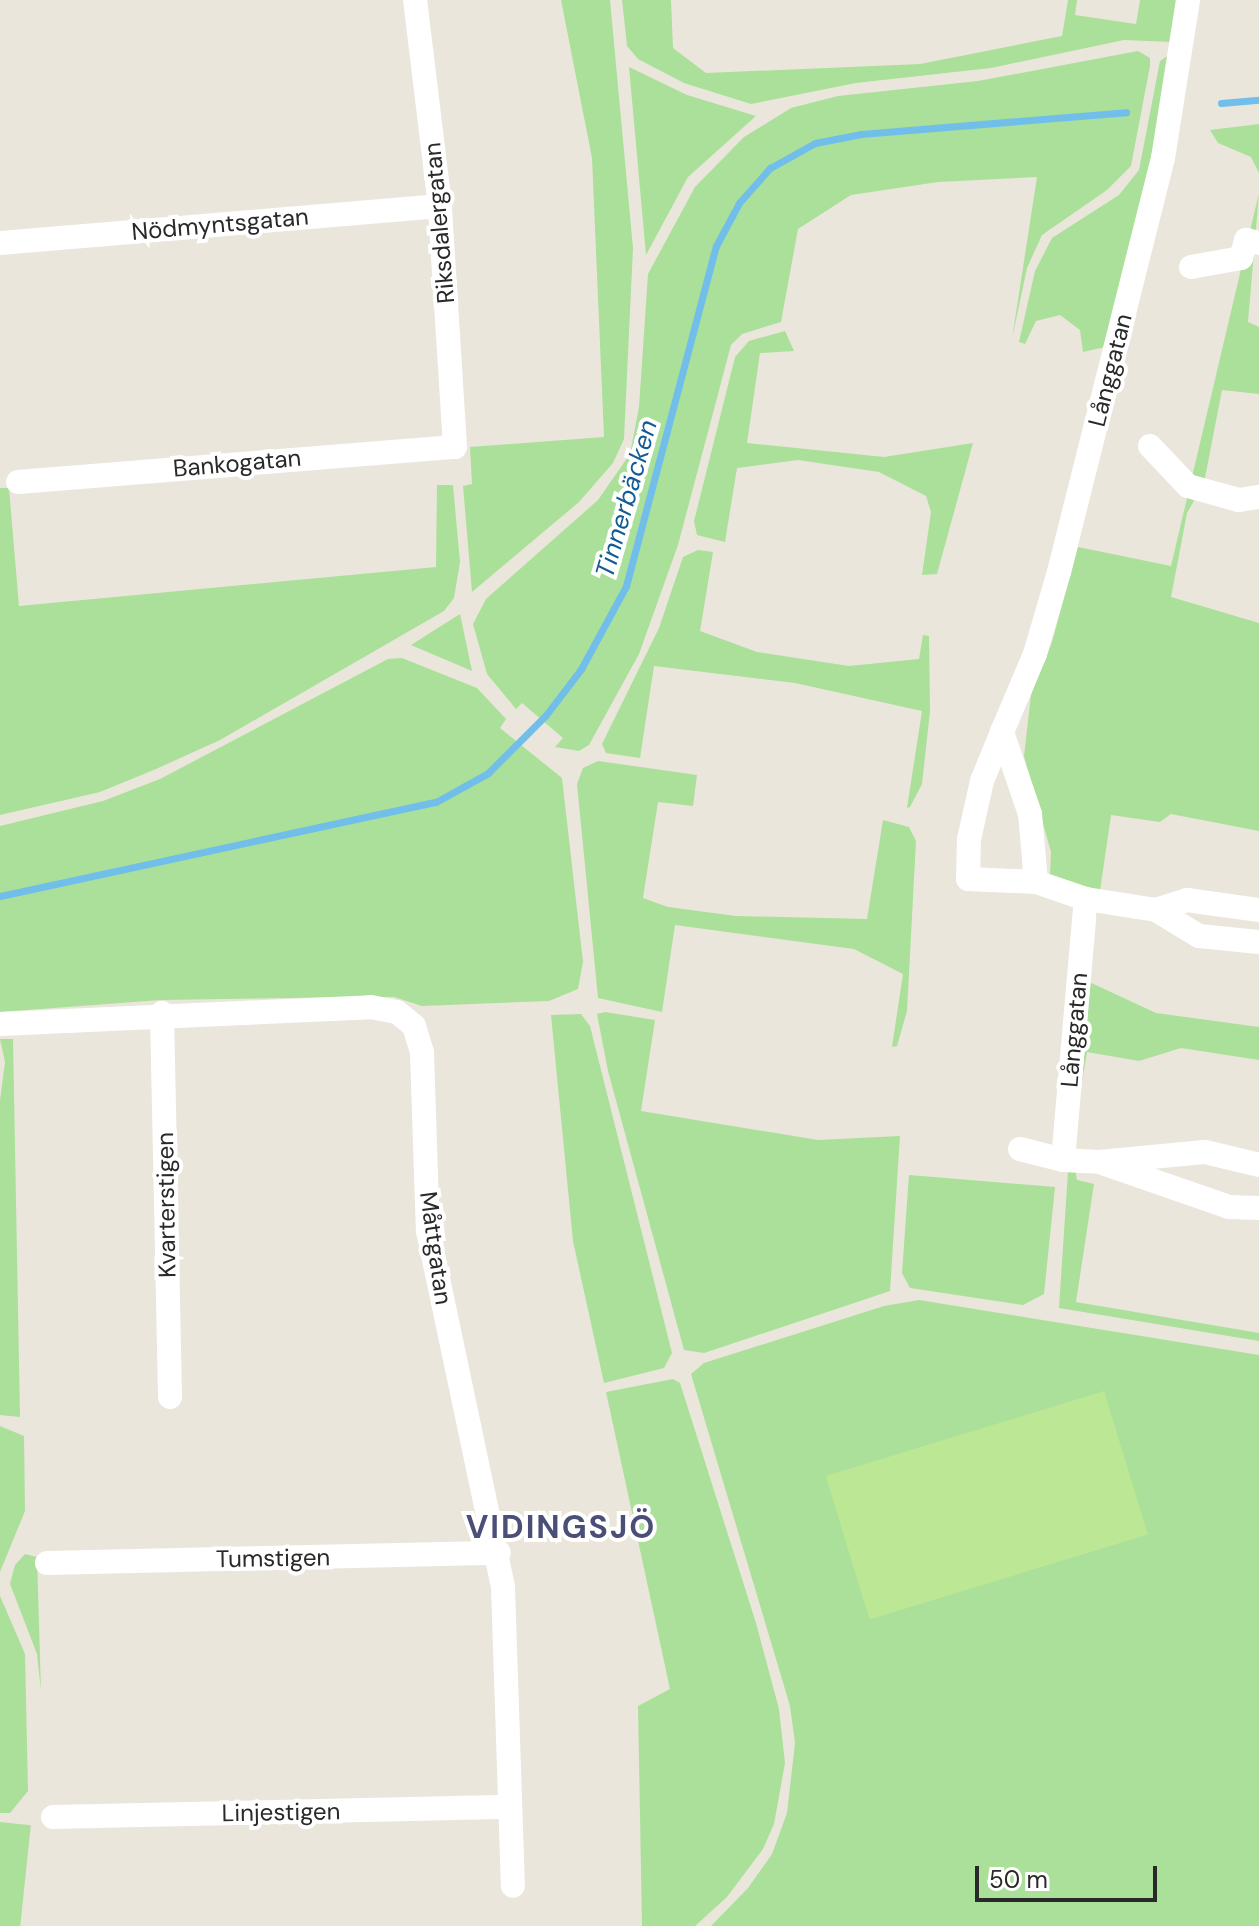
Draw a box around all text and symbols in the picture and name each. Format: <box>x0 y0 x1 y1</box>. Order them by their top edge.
street label: Riksdalergatan <box>418 141 460 305</box>
street label: Nödmyntsgatan <box>130 202 310 246</box>
street label: Långgatan <box>1082 311 1138 429</box>
water label: Tinnerbäcken <box>590 416 664 582</box>
street label: Bankogatan <box>172 443 302 483</box>
street label: Långgatan <box>1055 971 1093 1089</box>
street label: Kvarterstigen <box>150 1132 182 1278</box>
street label: Måttgatan <box>414 1190 458 1306</box>
district label: VIDINGSJÖ <box>466 1508 656 1546</box>
street label: Tumstigen <box>216 1543 330 1573</box>
street label: Linjestigen <box>221 1797 341 1827</box>
scale bar <box>979 1850 1161 1900</box>
text: 50 m <box>989 1864 1048 1895</box>

